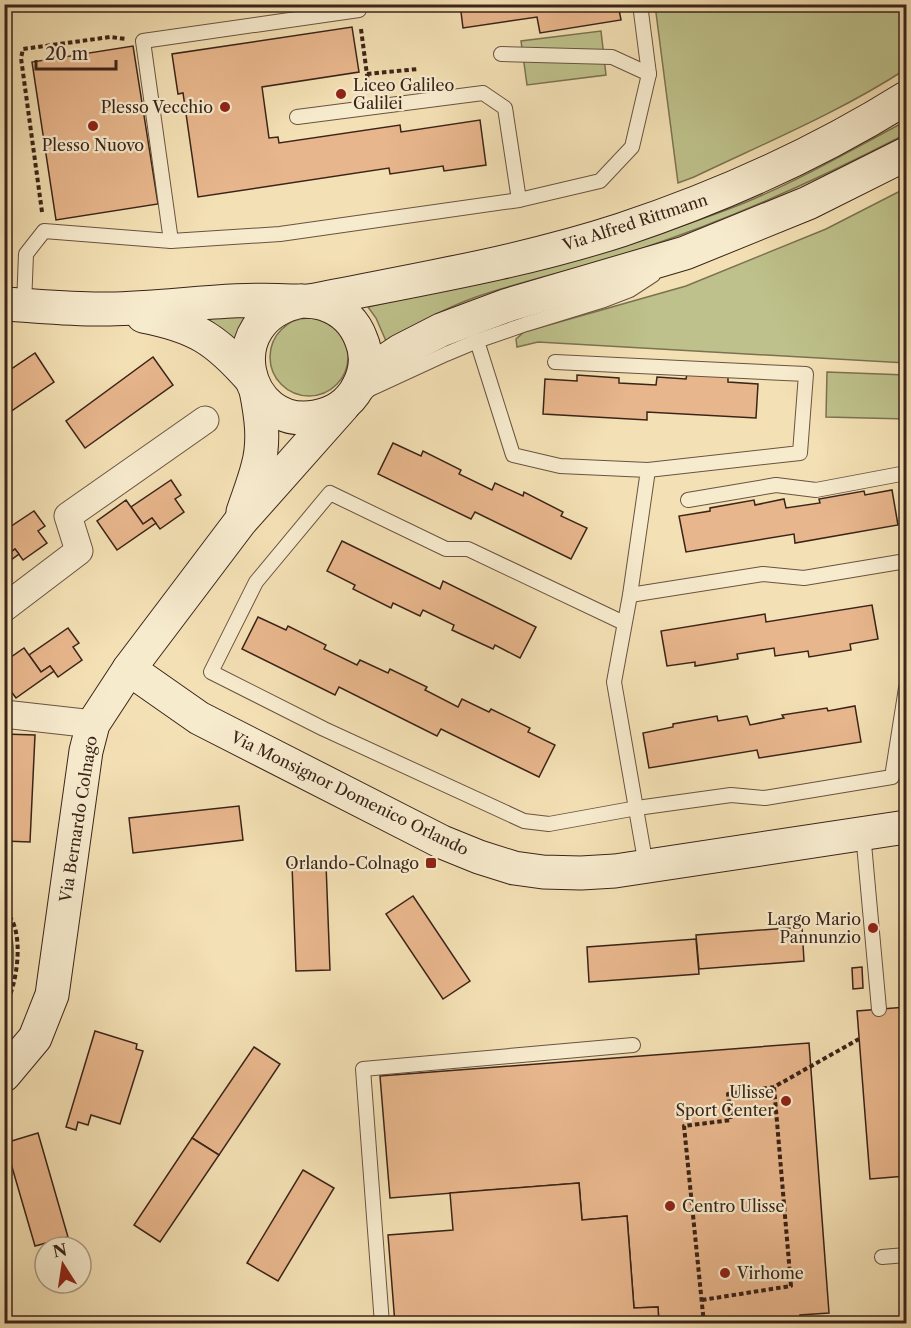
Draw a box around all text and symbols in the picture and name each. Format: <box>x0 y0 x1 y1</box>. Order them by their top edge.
scale bar <box>36 33 116 71</box>
text: 20 m <box>45 43 89 65</box>
place label: Liceo Galileo Galilei <box>353 75 454 113</box>
marker: Liceo Galileo Galilei <box>334 87 348 101</box>
place label: Plesso Vecchio <box>101 97 213 117</box>
marker: Plesso Vecchio <box>218 100 232 114</box>
marker: Plesso Nuovo <box>86 119 100 133</box>
place label: Plesso Nuovo <box>42 135 144 155</box>
street label: Via Alfred Rittmann <box>559 189 710 255</box>
street label: Via Monsignor Domenico Orlando <box>227 726 472 860</box>
street label: Via Bernardo Colnago <box>55 734 101 905</box>
place label: Orlando-Colnago <box>285 853 419 873</box>
marker: Orlando-Colnago <box>424 856 438 870</box>
place label: Largo Mario Pannunzio <box>767 909 861 947</box>
marker: Largo Mario Pannunzio <box>866 921 880 935</box>
place label: Ulisse Sport Center <box>675 1082 774 1120</box>
marker: Ulisse Sport Center <box>779 1094 793 1108</box>
place label: Centro Ulisse <box>682 1196 784 1216</box>
marker: Centro Ulisse <box>663 1199 677 1213</box>
north arrow <box>33 1235 93 1295</box>
text: N <box>51 1239 69 1262</box>
place label: Virhome <box>736 1263 804 1283</box>
marker: Virhome <box>718 1266 732 1280</box>

